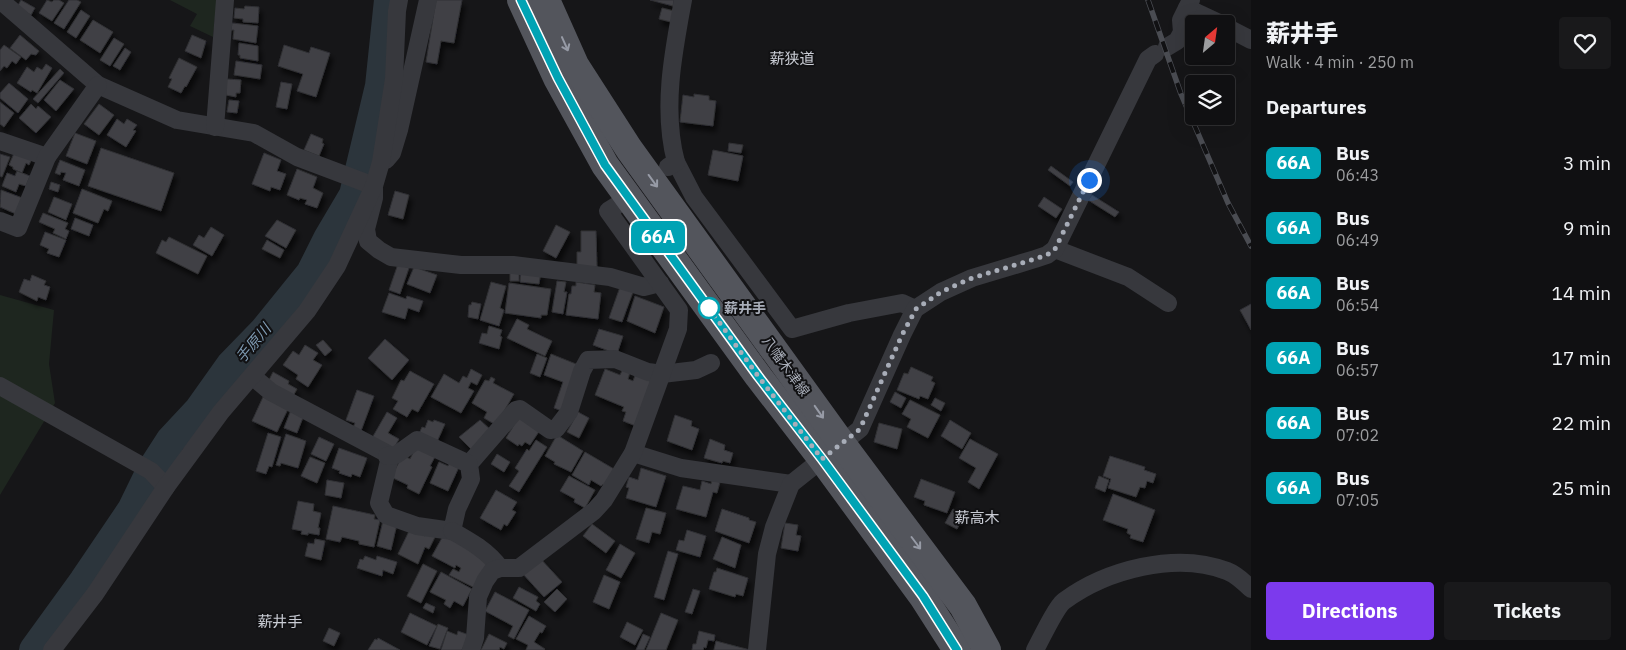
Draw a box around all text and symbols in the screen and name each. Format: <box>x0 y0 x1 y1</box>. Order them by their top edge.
north arrow <box>1185 15 1235 65</box>
map controls <box>1185 15 1235 125</box>
text: 薪井手 <box>1266 17 1338 49</box>
button: heart <box>1559 17 1611 69</box>
one-way arrow <box>561 37 571 52</box>
district label: 薪狭道 <box>769 49 815 68</box>
text: Walk · 4 min · 250 m <box>1266 52 1414 72</box>
button: layers <box>1185 75 1235 125</box>
text: Departures <box>1266 95 1366 119</box>
text: Bus <box>1336 141 1370 165</box>
text: 66A <box>1277 151 1310 174</box>
text: 3 min <box>1563 151 1611 175</box>
text: 06:43 <box>1336 165 1379 185</box>
your location <box>1077 168 1102 193</box>
one-way arrow <box>647 174 658 187</box>
text: Bus <box>1336 206 1370 230</box>
text: 66A <box>1277 216 1310 239</box>
text: 9 min <box>1563 216 1611 240</box>
line badge: 66A <box>629 221 687 253</box>
text: 66A <box>641 225 675 248</box>
text: 06:49 <box>1336 230 1379 250</box>
text: Bus <box>1336 271 1370 295</box>
text: 66A <box>1277 281 1310 304</box>
text: 14 min <box>1552 281 1611 305</box>
text: 06:54 <box>1336 295 1379 315</box>
marker: 薪井手 <box>698 297 720 319</box>
place label: 薪井手 <box>724 299 766 317</box>
water label: 手原川 <box>231 318 276 366</box>
street label: 八幡木津線 <box>758 332 814 400</box>
text: Bus <box>1336 336 1370 360</box>
text: 66A <box>1277 346 1310 369</box>
text: 17 min <box>1552 346 1611 370</box>
text: 06:57 <box>1336 360 1379 380</box>
text: Bus <box>1336 401 1370 425</box>
one-way arrow <box>814 405 824 419</box>
text: 66A <box>1277 411 1310 434</box>
text: 22 min <box>1552 411 1611 435</box>
text: 07:02 <box>1336 425 1379 445</box>
text: Bus <box>1336 466 1370 490</box>
text: 66A <box>1277 476 1310 499</box>
text: 25 min <box>1552 476 1611 500</box>
text: 07:05 <box>1336 490 1379 510</box>
district label: 薪高木 <box>954 508 1000 527</box>
one-way arrow <box>911 536 921 550</box>
button: Directions <box>1266 582 1434 640</box>
button: Tickets <box>1444 582 1611 640</box>
district label: 薪井手 <box>257 612 303 631</box>

